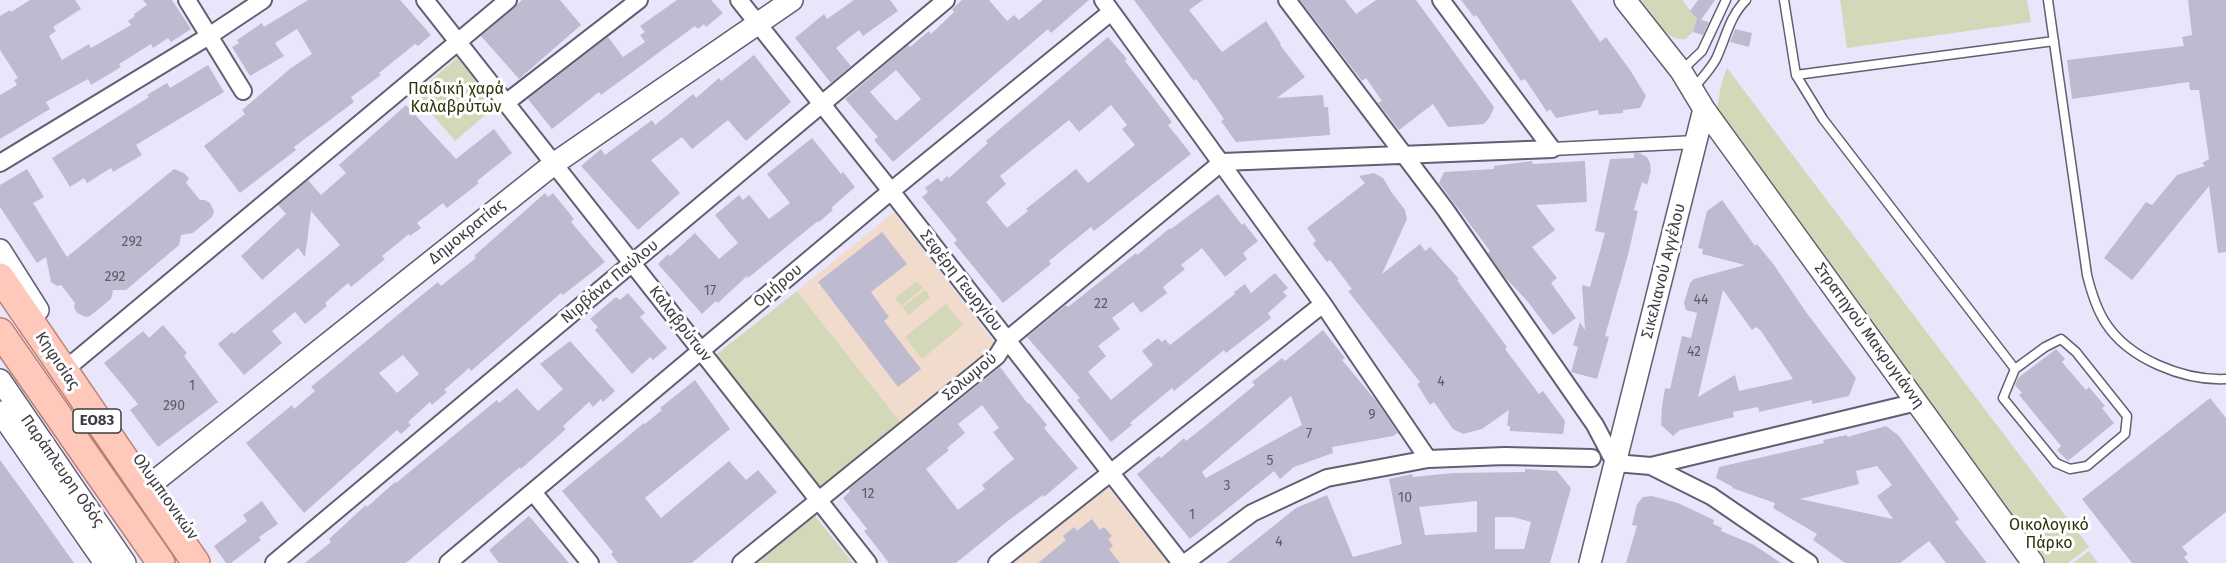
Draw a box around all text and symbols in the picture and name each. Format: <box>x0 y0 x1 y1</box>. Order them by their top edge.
park label: Παιδική χαρά Καλαβρύτων <box>408 80 504 118</box>
street label: Δημοκρατίας <box>425 195 509 269</box>
street label: Σικελιανού Αγγέλου <box>1638 202 1690 340</box>
street label: Σεφέρη Γεωργίου <box>915 227 1007 335</box>
house number: 292 <box>122 234 142 250</box>
street label: Νιρβάνα Παύλου <box>558 236 662 328</box>
street label: Ομήρου <box>750 260 806 312</box>
street label: Στρατηγού Μακρυγιάννη <box>1810 260 1928 412</box>
house number: 292 <box>105 269 125 285</box>
street label: Καλαβρύτων <box>644 282 716 366</box>
house number: 17 <box>704 283 716 299</box>
house number: 44 <box>1694 292 1708 308</box>
house number: 22 <box>1094 296 1108 312</box>
street label: Κηφισίας <box>31 328 83 394</box>
house number: 42 <box>1687 344 1701 360</box>
street label: Σολωμού <box>939 349 1001 405</box>
house number: 4 <box>1437 374 1445 390</box>
house number: 1 <box>189 378 195 394</box>
house number: 290 <box>163 398 185 414</box>
house number: 9 <box>1368 407 1376 423</box>
road number: ΕΟ83 <box>73 409 121 433</box>
street label: Παράπλευρη Οδός <box>16 411 108 531</box>
house number: 7 <box>1306 426 1312 442</box>
street label: Ολυμπιονικών <box>128 450 202 544</box>
house number: 5 <box>1266 453 1274 469</box>
house number: 3 <box>1224 478 1230 494</box>
house number: 12 <box>862 486 874 502</box>
house number: 10 <box>1398 490 1412 506</box>
house number: 1 <box>1189 507 1195 523</box>
park label: Οικολογικό Πάρκο <box>2009 516 2089 554</box>
house number: 4 <box>1275 534 1283 550</box>

